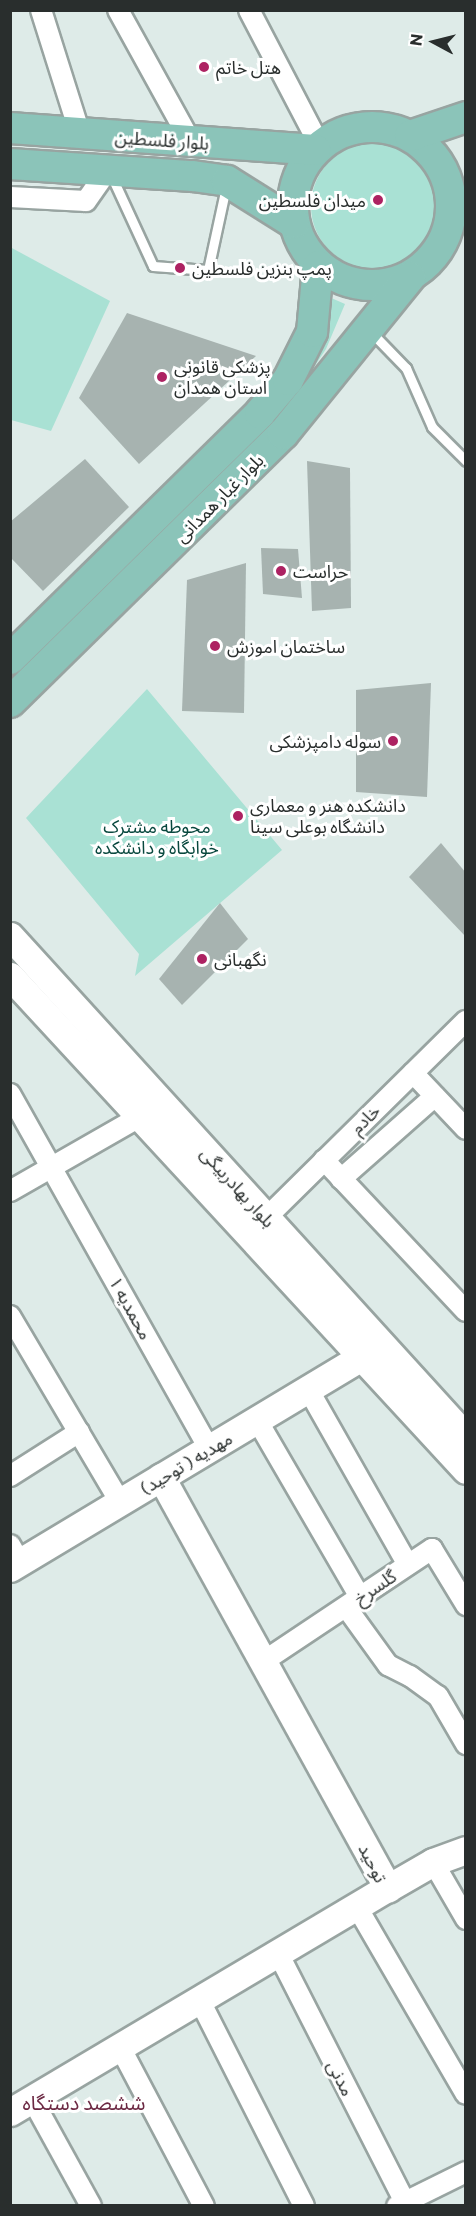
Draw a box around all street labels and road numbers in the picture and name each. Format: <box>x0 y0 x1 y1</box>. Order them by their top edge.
street label: بلوار فلسطین <box>114 126 210 154</box>
street label: بلوار غبار همدانی <box>170 449 268 547</box>
street label: خادم <box>346 1100 384 1138</box>
street label: بلوار بهادربیگی <box>196 1142 280 1232</box>
street label: محمدیه ۱ <box>105 1273 157 1343</box>
street label: مهدیه ( توحید) <box>136 1427 236 1499</box>
street label: گلسرخ <box>350 1565 400 1609</box>
street label: توحید <box>354 1840 392 1886</box>
street label: مدنی <box>323 2057 359 2099</box>

